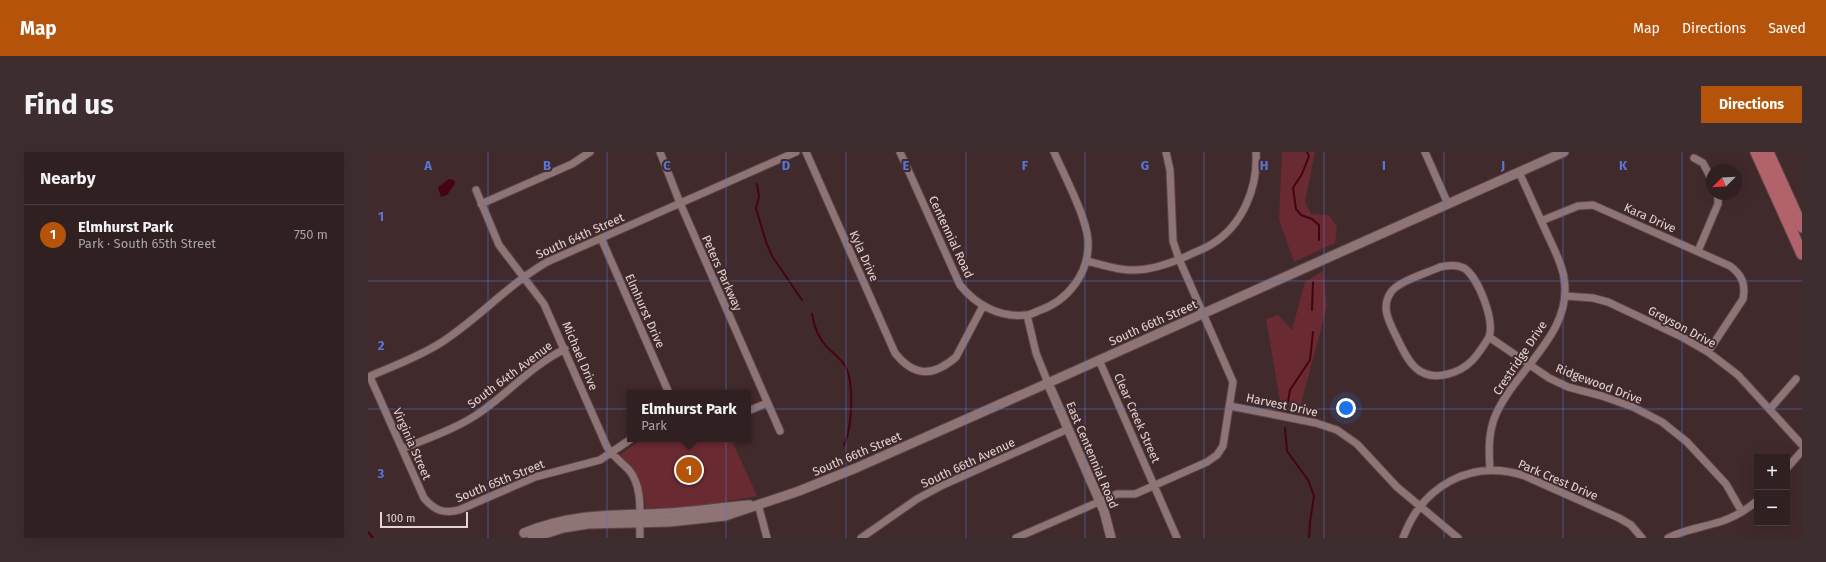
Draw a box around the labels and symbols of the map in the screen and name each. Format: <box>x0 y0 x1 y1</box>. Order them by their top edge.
text: A <box>423 158 432 173</box>
text: B <box>543 158 551 173</box>
text: C <box>663 158 671 173</box>
text: D <box>782 158 791 173</box>
text: E <box>903 158 910 173</box>
text: F <box>1022 158 1029 173</box>
text: G <box>1141 158 1149 173</box>
text: H <box>1260 158 1268 173</box>
text: I <box>1382 158 1386 173</box>
text: J <box>1500 158 1505 173</box>
text: K <box>1619 158 1628 173</box>
north arrow <box>1706 164 1742 200</box>
street label: Centennial Road <box>926 194 976 280</box>
street label: Kara Drive <box>1622 200 1678 236</box>
text: 1 <box>378 209 384 224</box>
street label: South 64th Street <box>534 210 627 262</box>
street label: Kyla Drive <box>847 228 881 284</box>
street label: Peters Parkway <box>699 233 745 313</box>
street label: Elmhurst Drive <box>622 272 668 350</box>
street label: South 66th Street <box>1107 297 1200 349</box>
street label: Greyson Drive <box>1646 303 1718 351</box>
street label: Crestridge Drive <box>1490 318 1550 398</box>
street label: Michael Drive <box>559 319 601 393</box>
text: 2 <box>378 338 385 353</box>
street label: South 64th Avenue <box>465 339 555 411</box>
street label: Ridgewood Drive <box>1554 361 1644 407</box>
street label: Clear Creek Street <box>1111 371 1163 466</box>
street label: Harvest Drive <box>1245 391 1319 419</box>
your location <box>1336 398 1356 418</box>
street label: East Centennial Road <box>1063 399 1121 511</box>
street label: Virginia Street <box>390 406 434 483</box>
street label: South 66th Street <box>811 429 904 479</box>
street label: South 66th Avenue <box>919 435 1017 491</box>
pin: 1 <box>676 455 702 485</box>
street label: South 65th Street <box>454 457 547 505</box>
street label: Park Crest Drive <box>1516 457 1600 503</box>
text: 3 <box>377 466 385 481</box>
scale bar <box>380 510 468 529</box>

